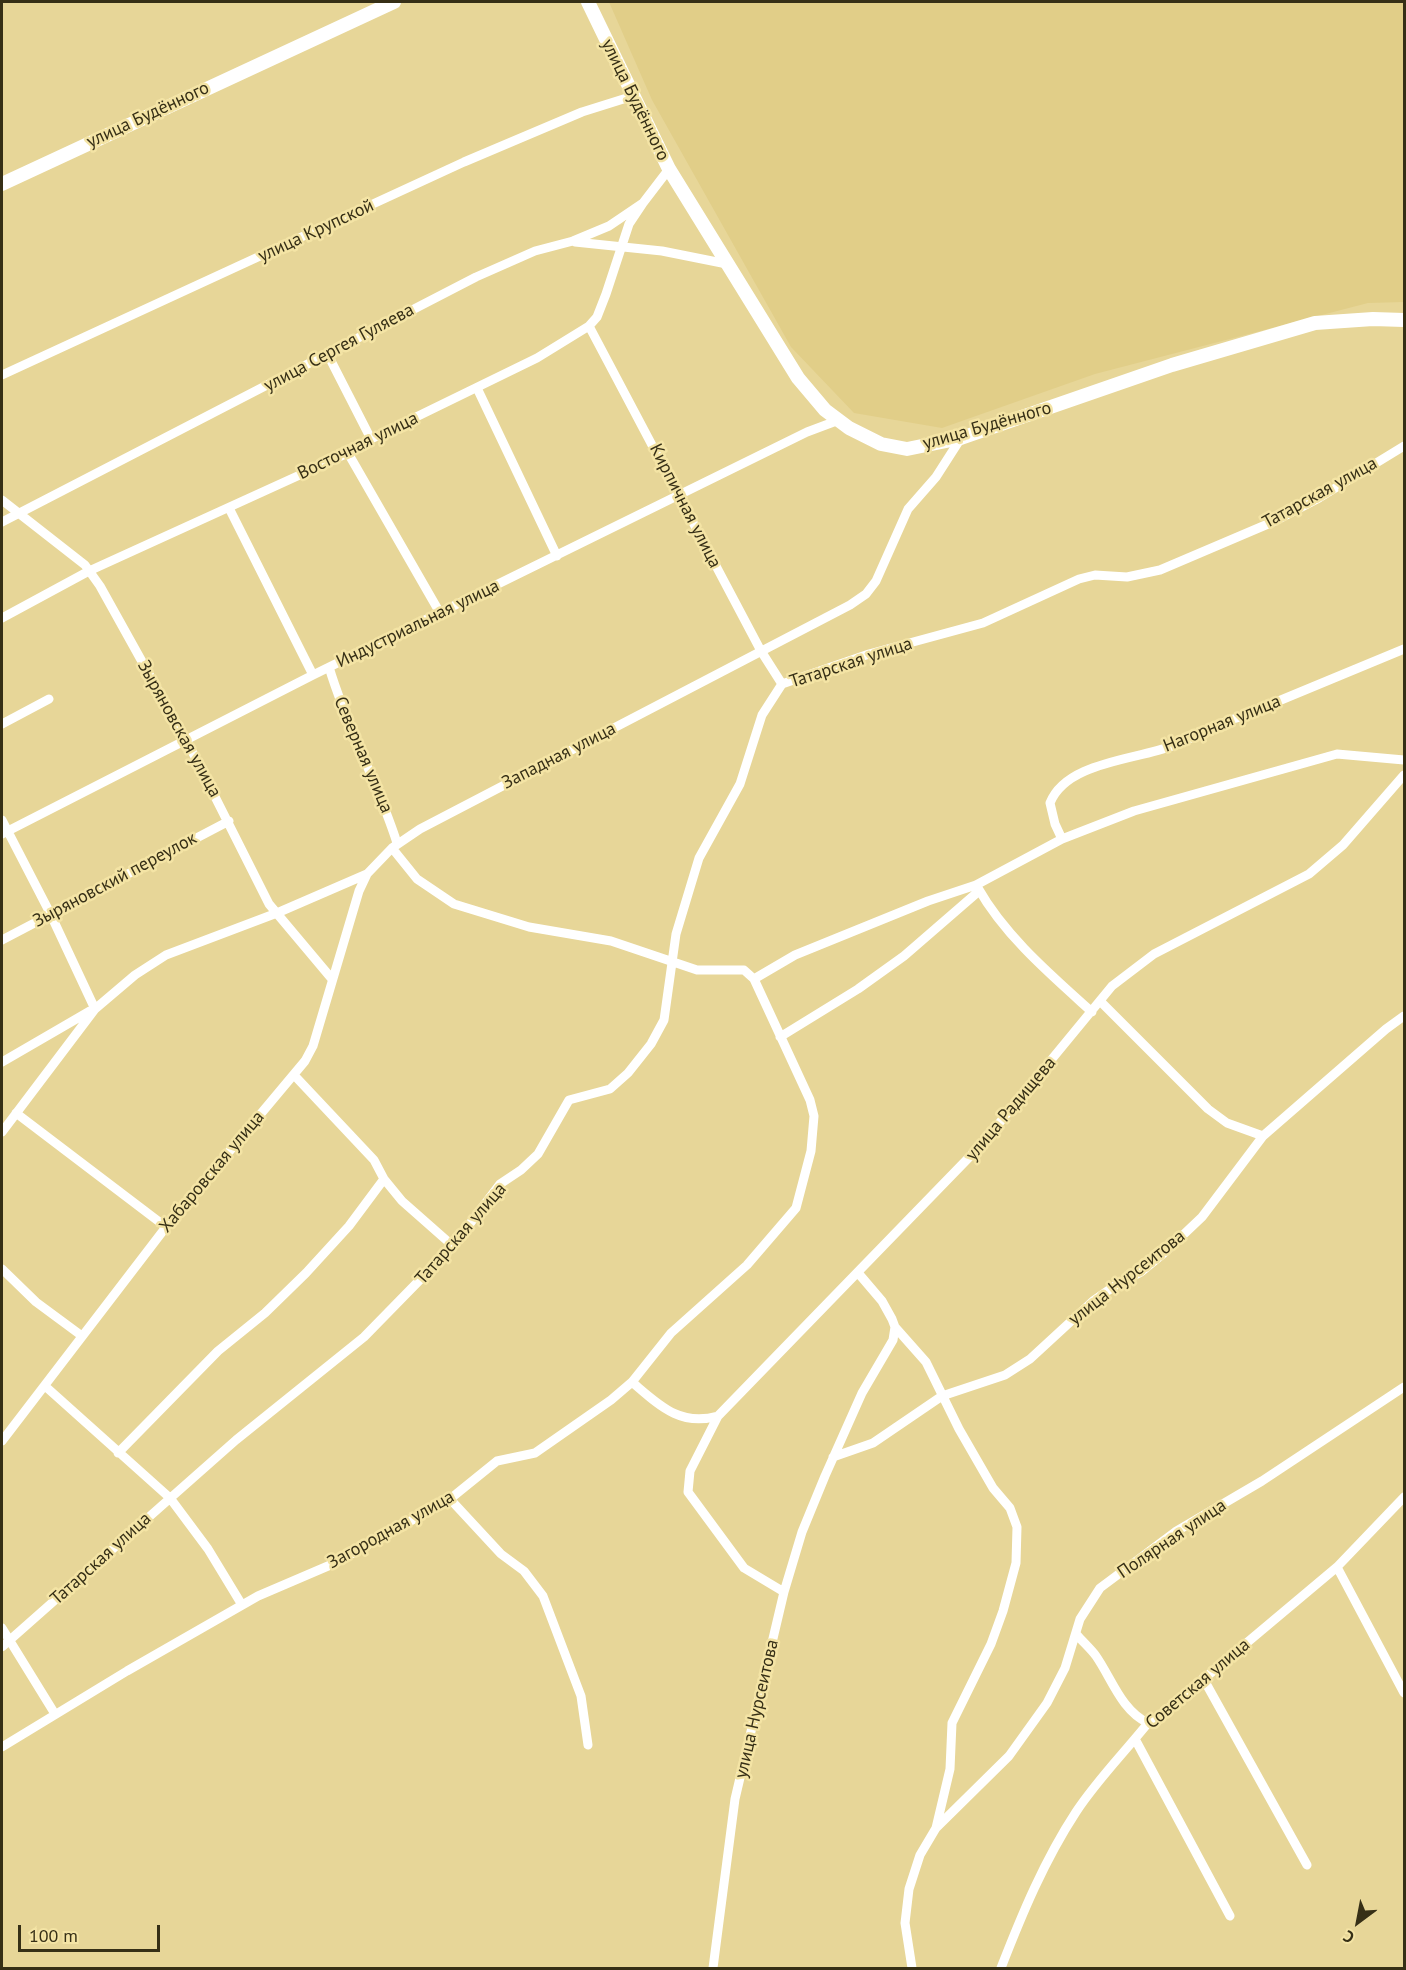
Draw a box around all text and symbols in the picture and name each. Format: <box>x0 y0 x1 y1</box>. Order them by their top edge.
street label: улица Будённого <box>596 36 674 164</box>
street label: улица Будённого <box>83 77 213 153</box>
street label: улица Крупской <box>255 195 377 267</box>
street label: улица Сергея Гуляева <box>260 299 418 397</box>
street label: улица Будённого <box>920 397 1054 455</box>
street label: Восточная улица <box>294 408 422 484</box>
street label: Кирпичная улица <box>644 440 726 572</box>
street label: Татарская улица <box>1259 453 1381 533</box>
street label: Индустриальная улица <box>333 575 503 673</box>
street label: Татарская улица <box>787 633 915 693</box>
street label: Зыряновская улица <box>132 657 226 801</box>
street label: Нагорная улица <box>1160 691 1284 757</box>
street label: Северная улица <box>329 693 397 817</box>
street label: Западная улица <box>499 718 619 794</box>
street label: Зыряновский переулок <box>29 828 201 932</box>
street label: улица Радищева <box>961 1053 1061 1165</box>
street label: Хабаровская улица <box>155 1107 269 1237</box>
street label: Татарская улица <box>411 1179 511 1289</box>
street label: улица Нурсеитова <box>1064 1226 1190 1330</box>
street label: Загородная улица <box>324 1486 458 1574</box>
street label: Полярная улица <box>1114 1495 1230 1583</box>
street label: Татарская улица <box>46 1508 156 1610</box>
street label: Советская улица <box>1142 1634 1254 1734</box>
street label: улица Нурсеитова <box>731 1637 783 1781</box>
north arrow <box>1328 1892 1388 1952</box>
scale bar <box>21 1913 164 1951</box>
text: 100 m <box>29 1924 78 1947</box>
text: С <box>1339 1926 1358 1948</box>

